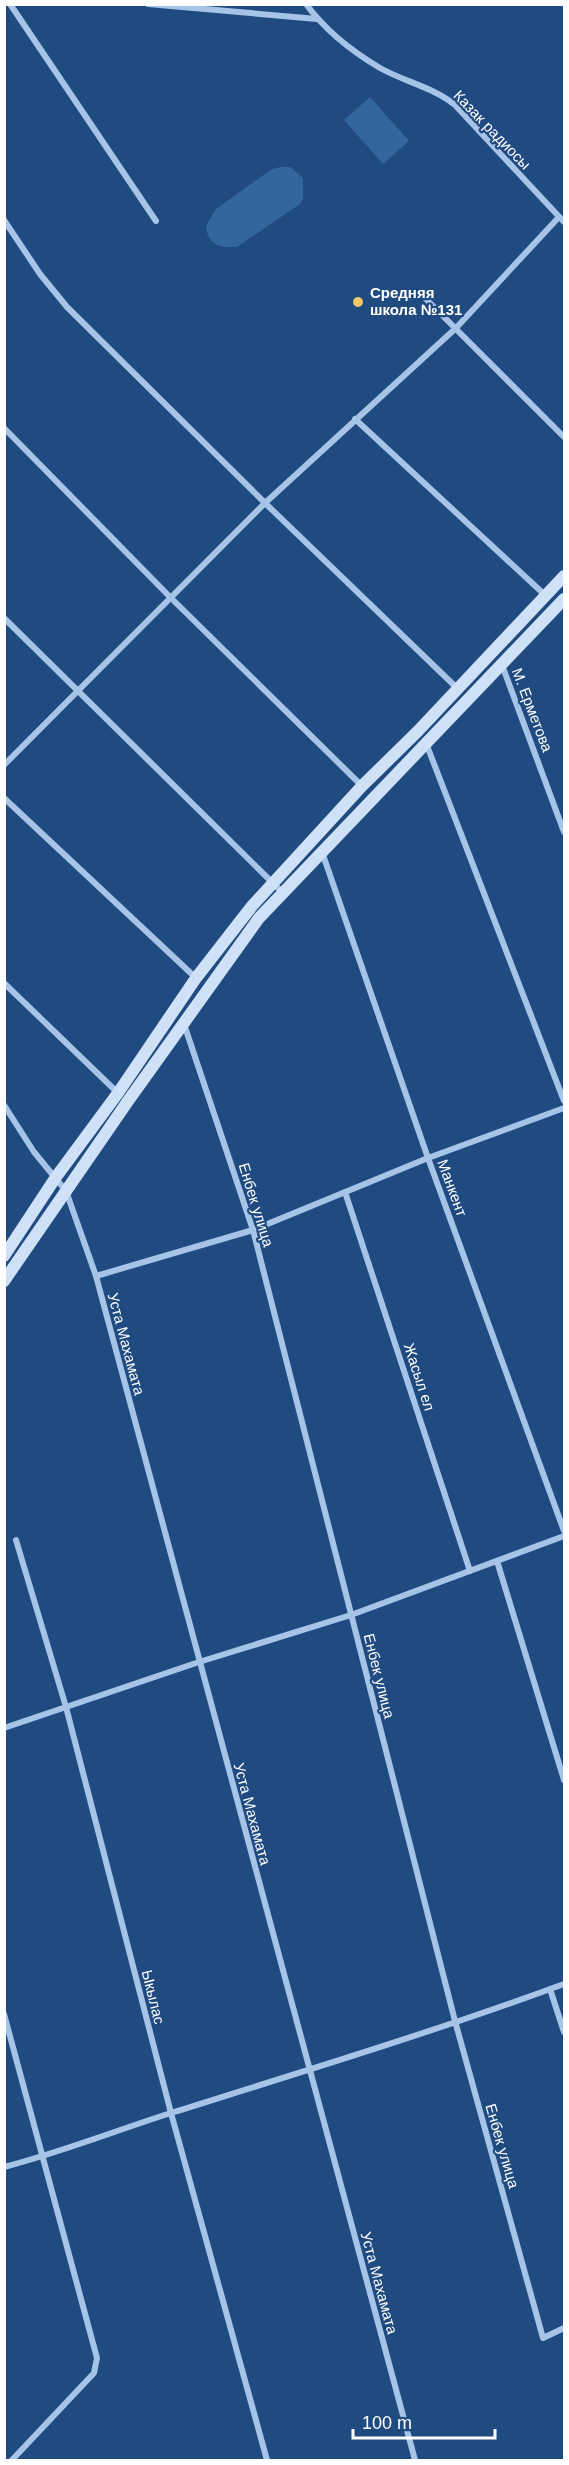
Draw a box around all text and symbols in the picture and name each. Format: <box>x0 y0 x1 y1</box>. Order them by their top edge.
street label: Казак радиосы <box>450 87 534 173</box>
place label: Средняя школа №131 <box>370 284 462 318</box>
marker: Средняя школа №131 <box>351 295 365 309</box>
street label: М. Ерметова <box>509 665 556 755</box>
street label: Манкент <box>434 1157 471 1219</box>
street label: Енбек улица <box>236 1161 278 1250</box>
street label: Уста Махамата <box>105 1291 148 1398</box>
street label: Жасыл ел <box>401 1341 438 1413</box>
street label: Енбек улица <box>361 1632 398 1721</box>
street label: Уста Махамата <box>231 1761 274 1868</box>
street label: Ыкылас <box>139 1968 169 2026</box>
street label: Енбек улица <box>482 2102 523 2191</box>
street label: Уста Махамата <box>358 2230 401 2337</box>
scale bar <box>353 2402 496 2440</box>
text: 100 m <box>362 2413 412 2433</box>

